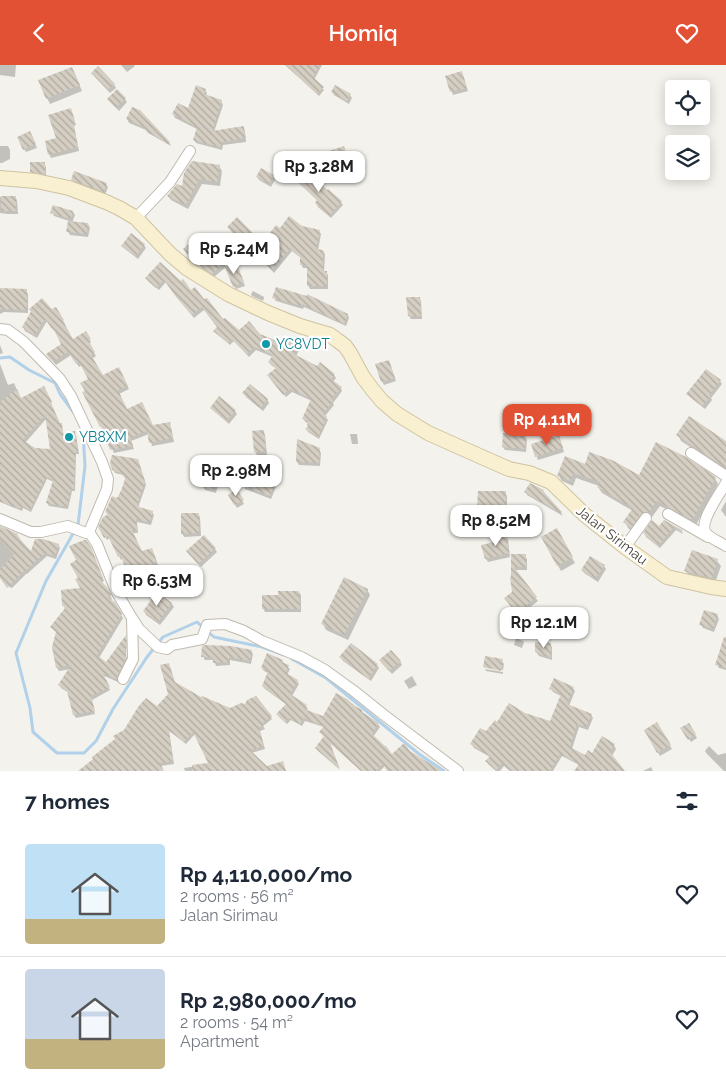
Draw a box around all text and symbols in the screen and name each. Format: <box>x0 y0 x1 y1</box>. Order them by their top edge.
icon: back <box>25 19 53 47</box>
icon: heart <box>673 19 701 47</box>
text: Homiq <box>329 20 397 46</box>
map controls <box>665 80 710 180</box>
button: locate <box>665 80 710 125</box>
button: layers <box>665 135 710 180</box>
pin: Rp 3.28M <box>267 151 371 193</box>
text: Rp 3.28M <box>284 157 354 176</box>
pin: Rp 5.24M <box>182 233 286 275</box>
text: Rp 5.24M <box>199 239 269 258</box>
place label: YC8VDT <box>276 336 330 352</box>
marker: YC8VDT <box>260 338 272 350</box>
pin: Rp 4.11M <box>495 403 599 446</box>
text: Rp 4.11M <box>514 410 580 429</box>
place label: YB8XM <box>79 429 127 445</box>
marker: YB8XM <box>63 431 75 443</box>
pin: Rp 2.98M <box>184 455 288 497</box>
text: Rp 2.98M <box>201 461 271 480</box>
street label: Jalan Sirimau <box>573 502 651 568</box>
pin: Rp 8.52M <box>444 505 548 547</box>
text: Rp 8.52M <box>461 511 531 530</box>
pin: Rp 6.53M <box>105 565 209 607</box>
text: Rp 6.53M <box>122 571 192 590</box>
pin: Rp 12.1M <box>492 607 596 649</box>
text: Rp 12.1M <box>511 613 577 632</box>
icon: filters <box>673 787 701 815</box>
text: 7 homes <box>25 789 110 814</box>
text: Rp 4,110,000/mo <box>180 862 352 887</box>
icon: home <box>65 864 125 924</box>
icon: heart <box>673 880 701 908</box>
text: 2 rooms · 56 m² <box>180 887 294 906</box>
text: Jalan Sirimau <box>180 906 278 925</box>
text: Rp 2,980,000/mo <box>180 988 356 1013</box>
icon: home <box>65 989 125 1049</box>
icon: heart <box>673 1005 701 1033</box>
text: 2 rooms · 54 m² <box>180 1013 293 1032</box>
text: Apartment <box>180 1032 259 1051</box>

